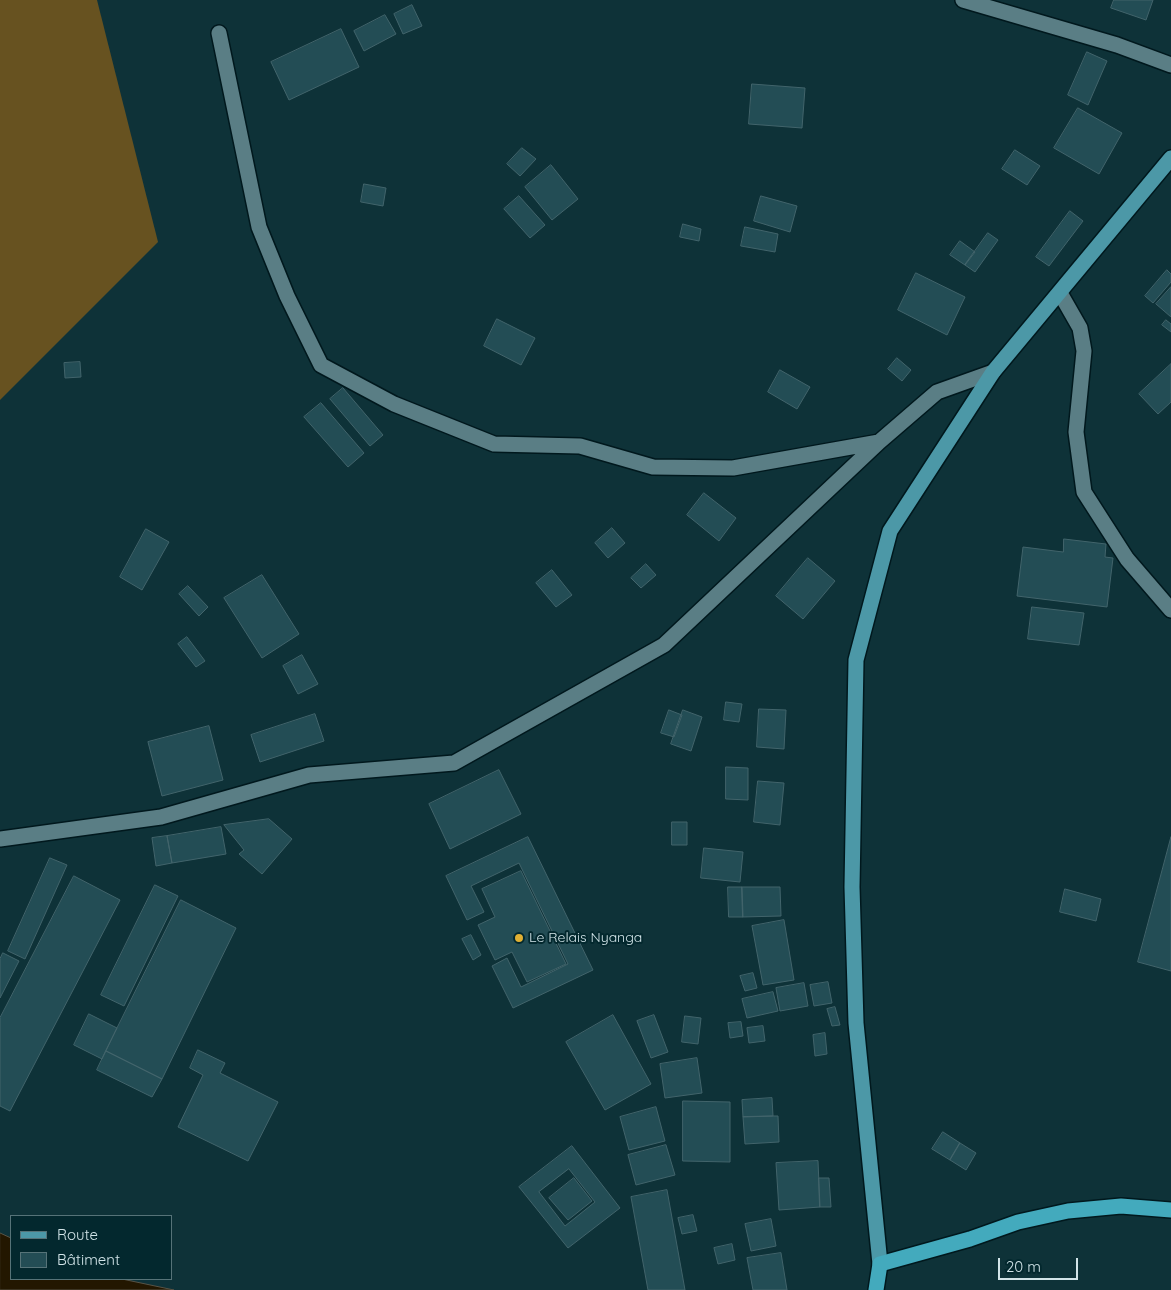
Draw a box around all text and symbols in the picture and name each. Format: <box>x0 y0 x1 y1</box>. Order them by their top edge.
place label: Le Relais Nyanga <box>529 930 642 946</box>
marker: Le Relais Nyanga <box>513 932 525 944</box>
legend <box>10 1215 172 1280</box>
text: Route <box>57 1225 98 1244</box>
scale bar <box>1001 1248 1081 1280</box>
text: Bâtiment <box>57 1250 120 1269</box>
text: 20 m <box>1006 1257 1041 1276</box>

